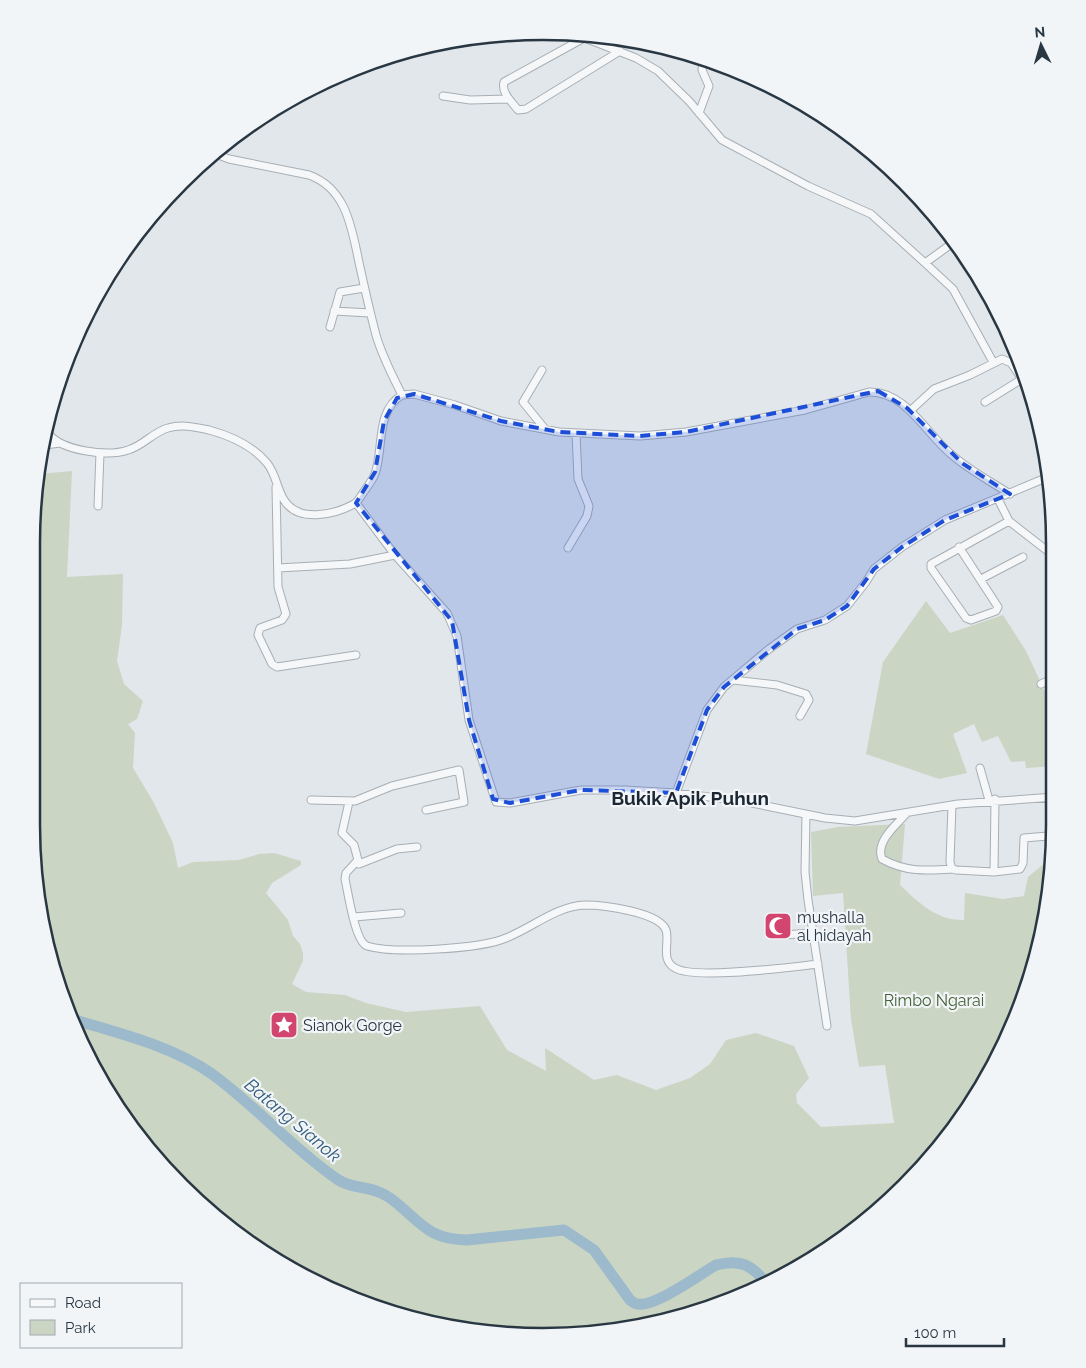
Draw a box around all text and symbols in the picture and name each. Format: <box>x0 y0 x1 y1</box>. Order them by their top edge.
north arrow <box>1016 20 1066 70</box>
text: N <box>1034 24 1046 40</box>
district label: Bukik Apik Puhun <box>611 787 769 809</box>
place label: mushalla al hidayah <box>797 908 871 945</box>
mosque icon: mushalla al hidayah <box>763 911 793 941</box>
park label: Rimbo Ngarai <box>884 991 984 1010</box>
place icon: Sianok Gorge <box>269 1010 299 1040</box>
place label: Sianok Gorge <box>303 1016 402 1035</box>
water label: Batang Sianok <box>241 1074 346 1167</box>
legend <box>20 1283 182 1348</box>
text: Road <box>65 1294 101 1312</box>
scale bar <box>906 1316 1004 1348</box>
text: Park <box>65 1319 96 1337</box>
text: 100 m <box>914 1324 956 1342</box>

